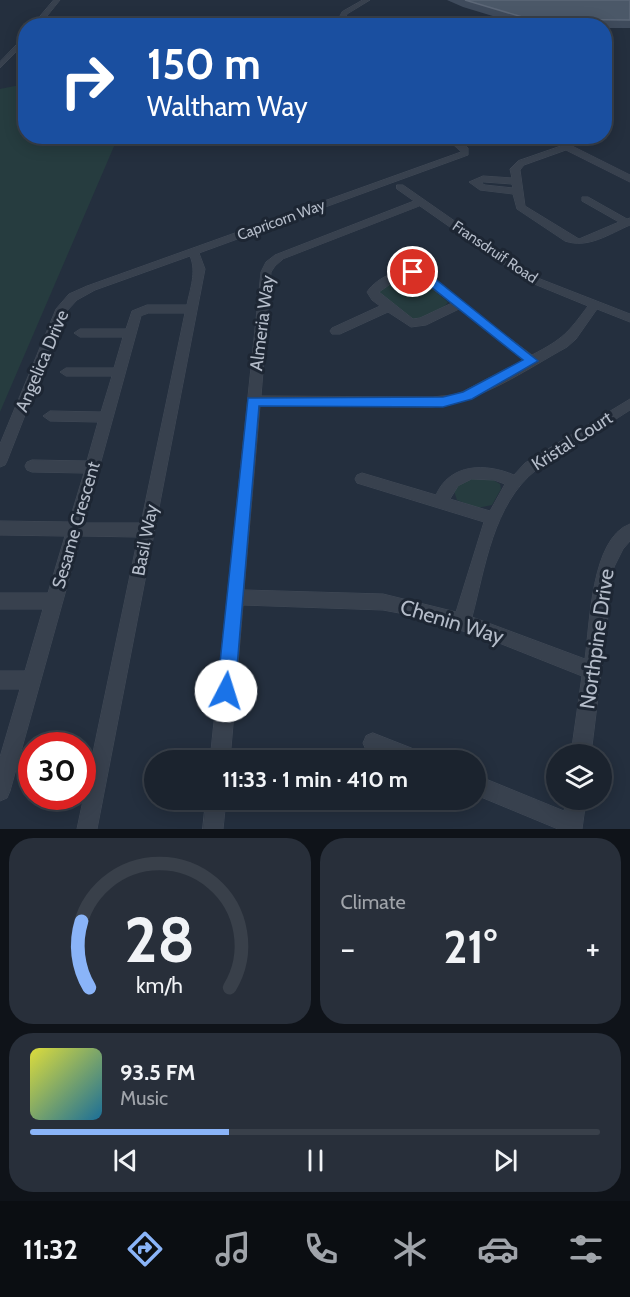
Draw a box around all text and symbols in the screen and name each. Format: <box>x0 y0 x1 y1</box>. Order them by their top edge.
text: 150 m <box>147 38 261 90</box>
icon: right <box>48 42 126 120</box>
text: Waltham Way <box>147 90 308 123</box>
street label: Capricorn Way <box>235 196 328 244</box>
street label: Fransdruif Road <box>449 217 541 287</box>
pin <box>387 246 438 297</box>
icon: arrive <box>396 255 429 288</box>
street label: Almeria Way <box>245 274 279 372</box>
street label: Angelica Drive <box>11 307 73 415</box>
street label: Kristal Court <box>527 407 617 475</box>
street label: Sesame Crescent <box>47 459 105 591</box>
street label: Basil Way <box>127 502 163 578</box>
street label: Northpine Drive <box>574 567 619 711</box>
street label: Chenin Way <box>397 594 507 649</box>
position arrow <box>194 659 258 723</box>
speed limit sign: 30 <box>18 732 96 810</box>
map controls <box>546 744 612 810</box>
button: layers <box>546 744 612 810</box>
text: 11:33 · 1 min · 410 m <box>222 766 408 793</box>
text: Climate <box>341 890 406 914</box>
text: 28 <box>124 902 195 978</box>
text: 21° <box>444 920 497 974</box>
text: − <box>341 928 355 968</box>
text: + <box>585 928 600 968</box>
text: km/h <box>136 972 183 998</box>
text: 93.5 FM <box>120 1059 195 1086</box>
text: Music <box>120 1086 168 1110</box>
icon: previous <box>109 1144 142 1177</box>
icon: pause <box>299 1144 332 1177</box>
icon: next <box>489 1144 522 1177</box>
icon: directions <box>124 1228 166 1270</box>
icon: music <box>212 1228 254 1270</box>
icon: phone <box>300 1228 342 1270</box>
icon: climate <box>389 1228 431 1270</box>
icon: car <box>477 1228 519 1270</box>
icon: filters <box>565 1228 607 1270</box>
text: 11:32 <box>23 1233 78 1266</box>

